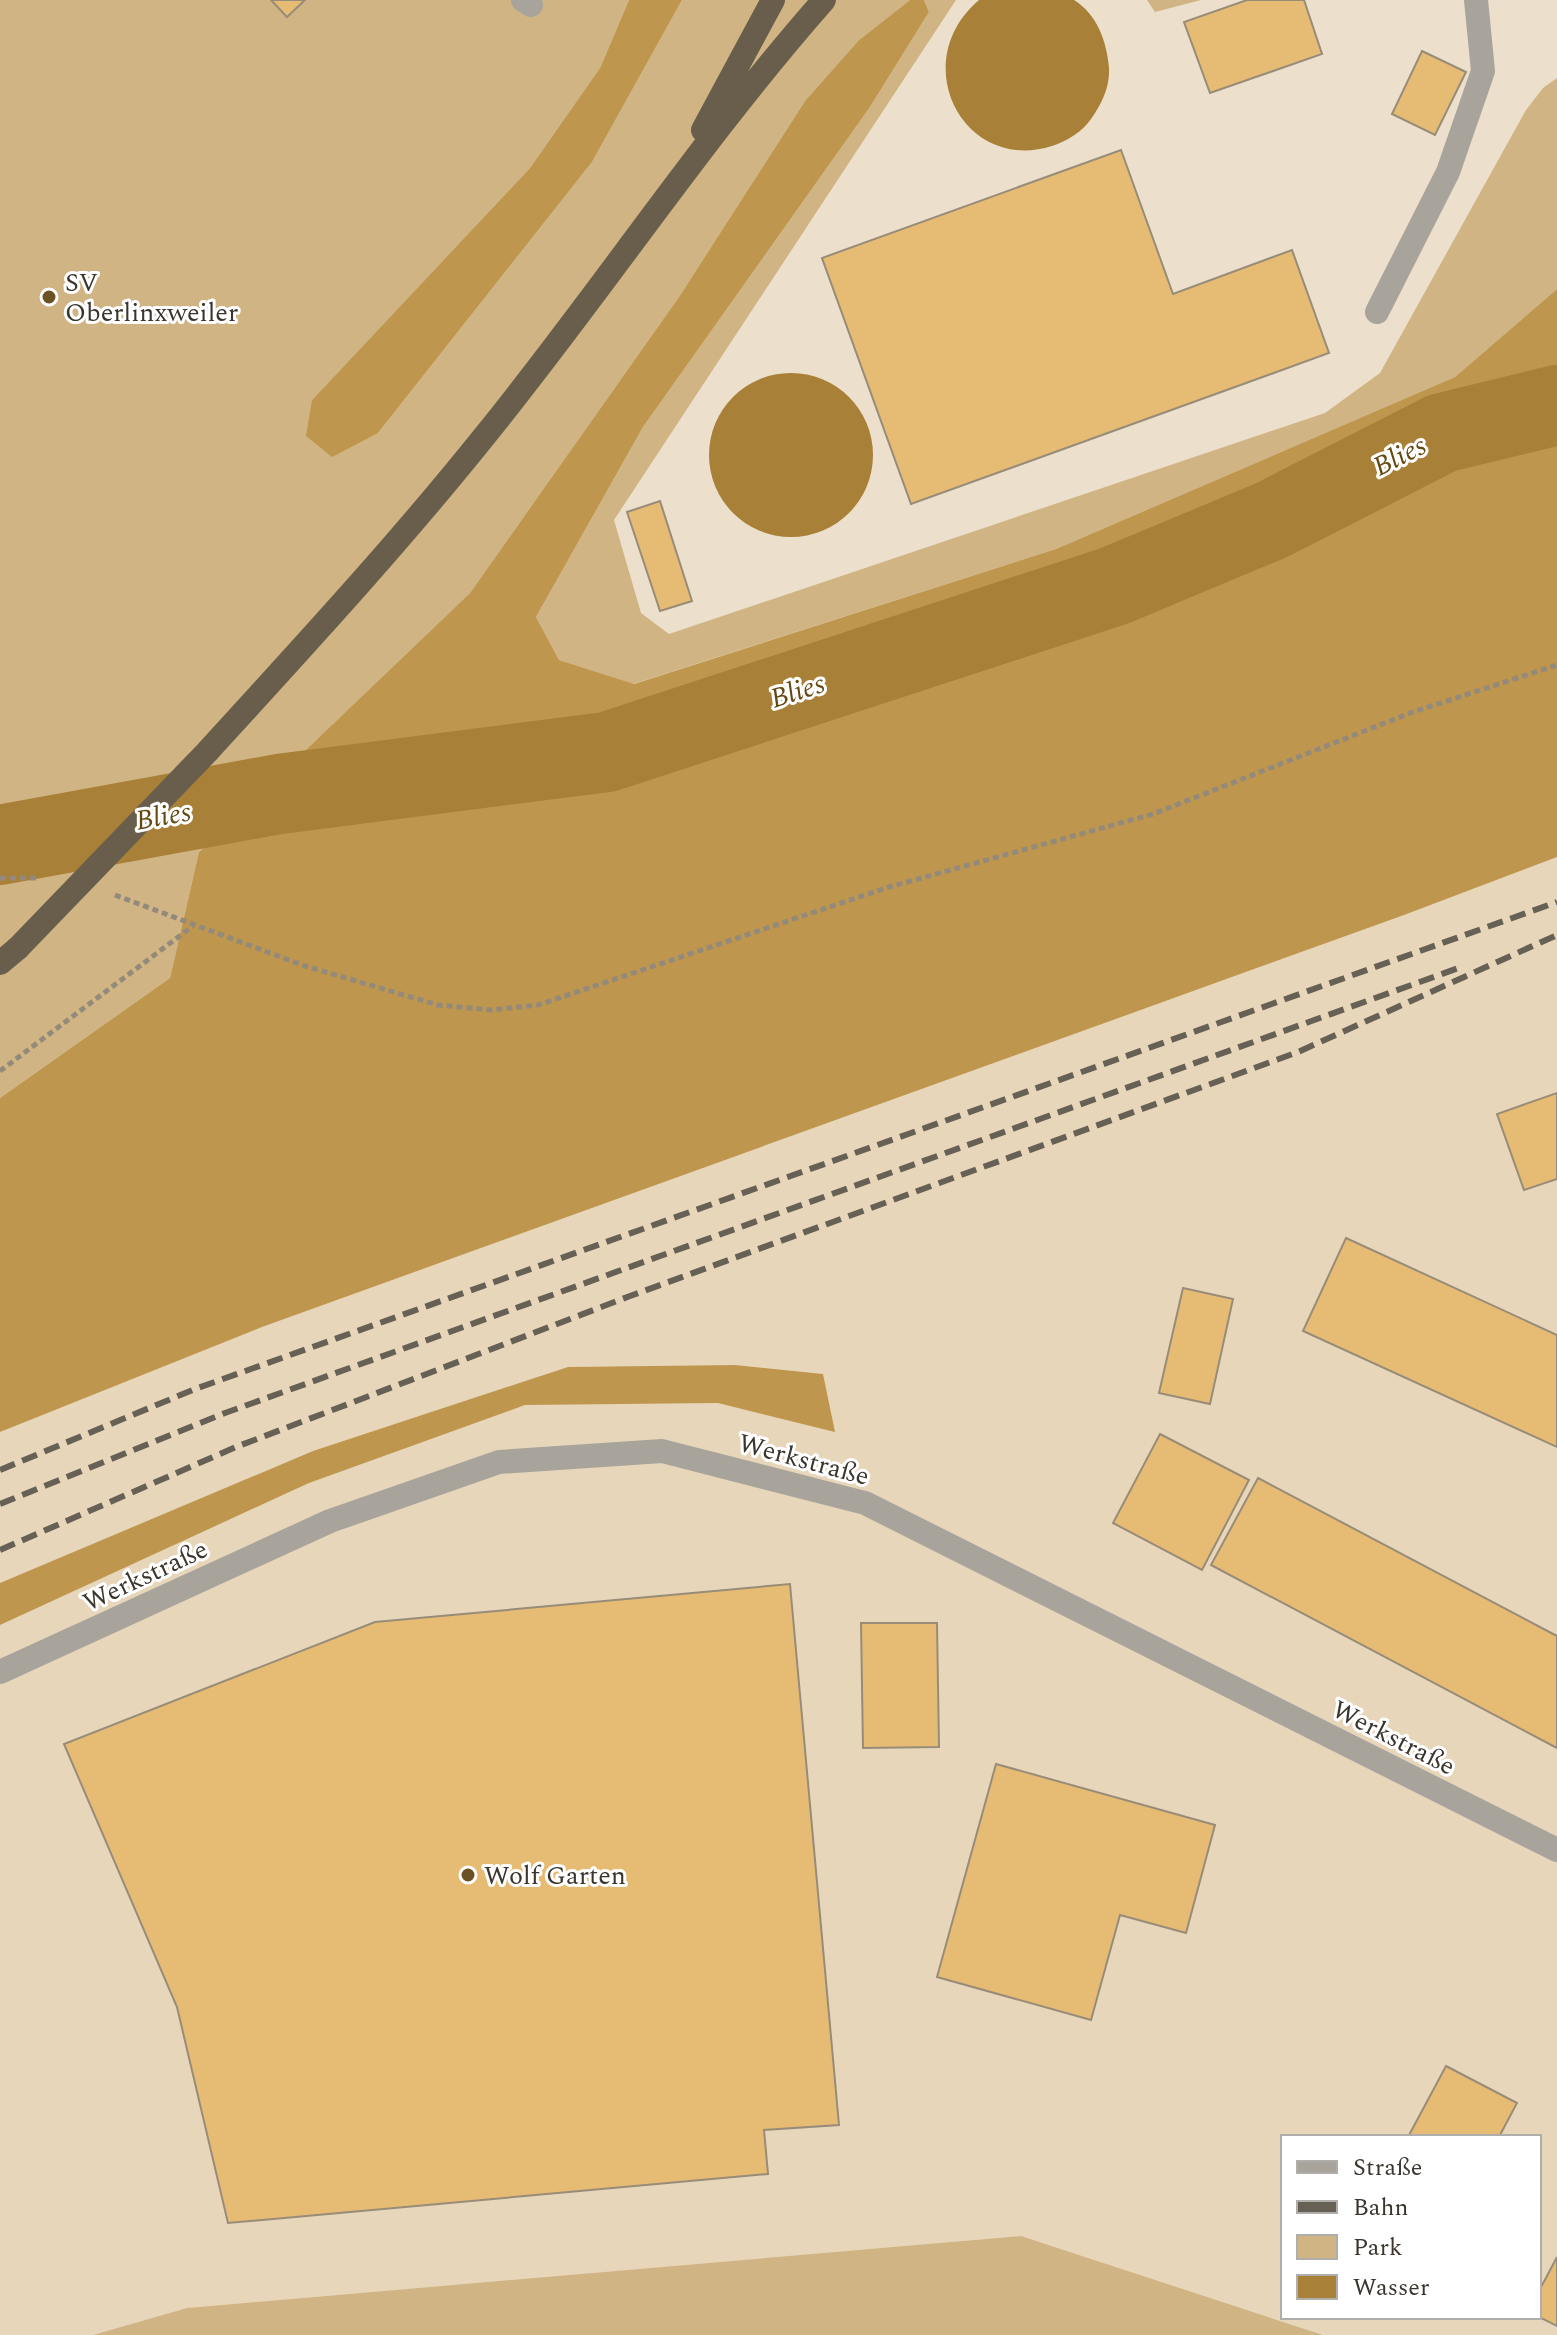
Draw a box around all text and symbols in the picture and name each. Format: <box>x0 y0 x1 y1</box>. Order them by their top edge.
place label: SV Oberlinxweiler <box>65 263 238 333</box>
marker: SV Oberlinxweiler <box>40 288 58 306</box>
water label: Blies <box>1365 425 1434 488</box>
water label: Blies <box>765 662 830 720</box>
water label: Blies <box>132 790 194 842</box>
street label: Werkstraße <box>734 1423 874 1497</box>
street label: Werkstraße <box>76 1529 215 1622</box>
street label: Werkstraße <box>1325 1690 1462 1786</box>
place label: Wolf Garten <box>484 1856 626 1896</box>
marker: Wolf Garten <box>459 1866 477 1884</box>
legend <box>1281 2135 1541 2319</box>
text: Straße <box>1353 2150 1422 2186</box>
text: Bahn <box>1353 2190 1408 2226</box>
text: Park <box>1353 2230 1403 2266</box>
text: Wasser <box>1353 2270 1429 2306</box>

